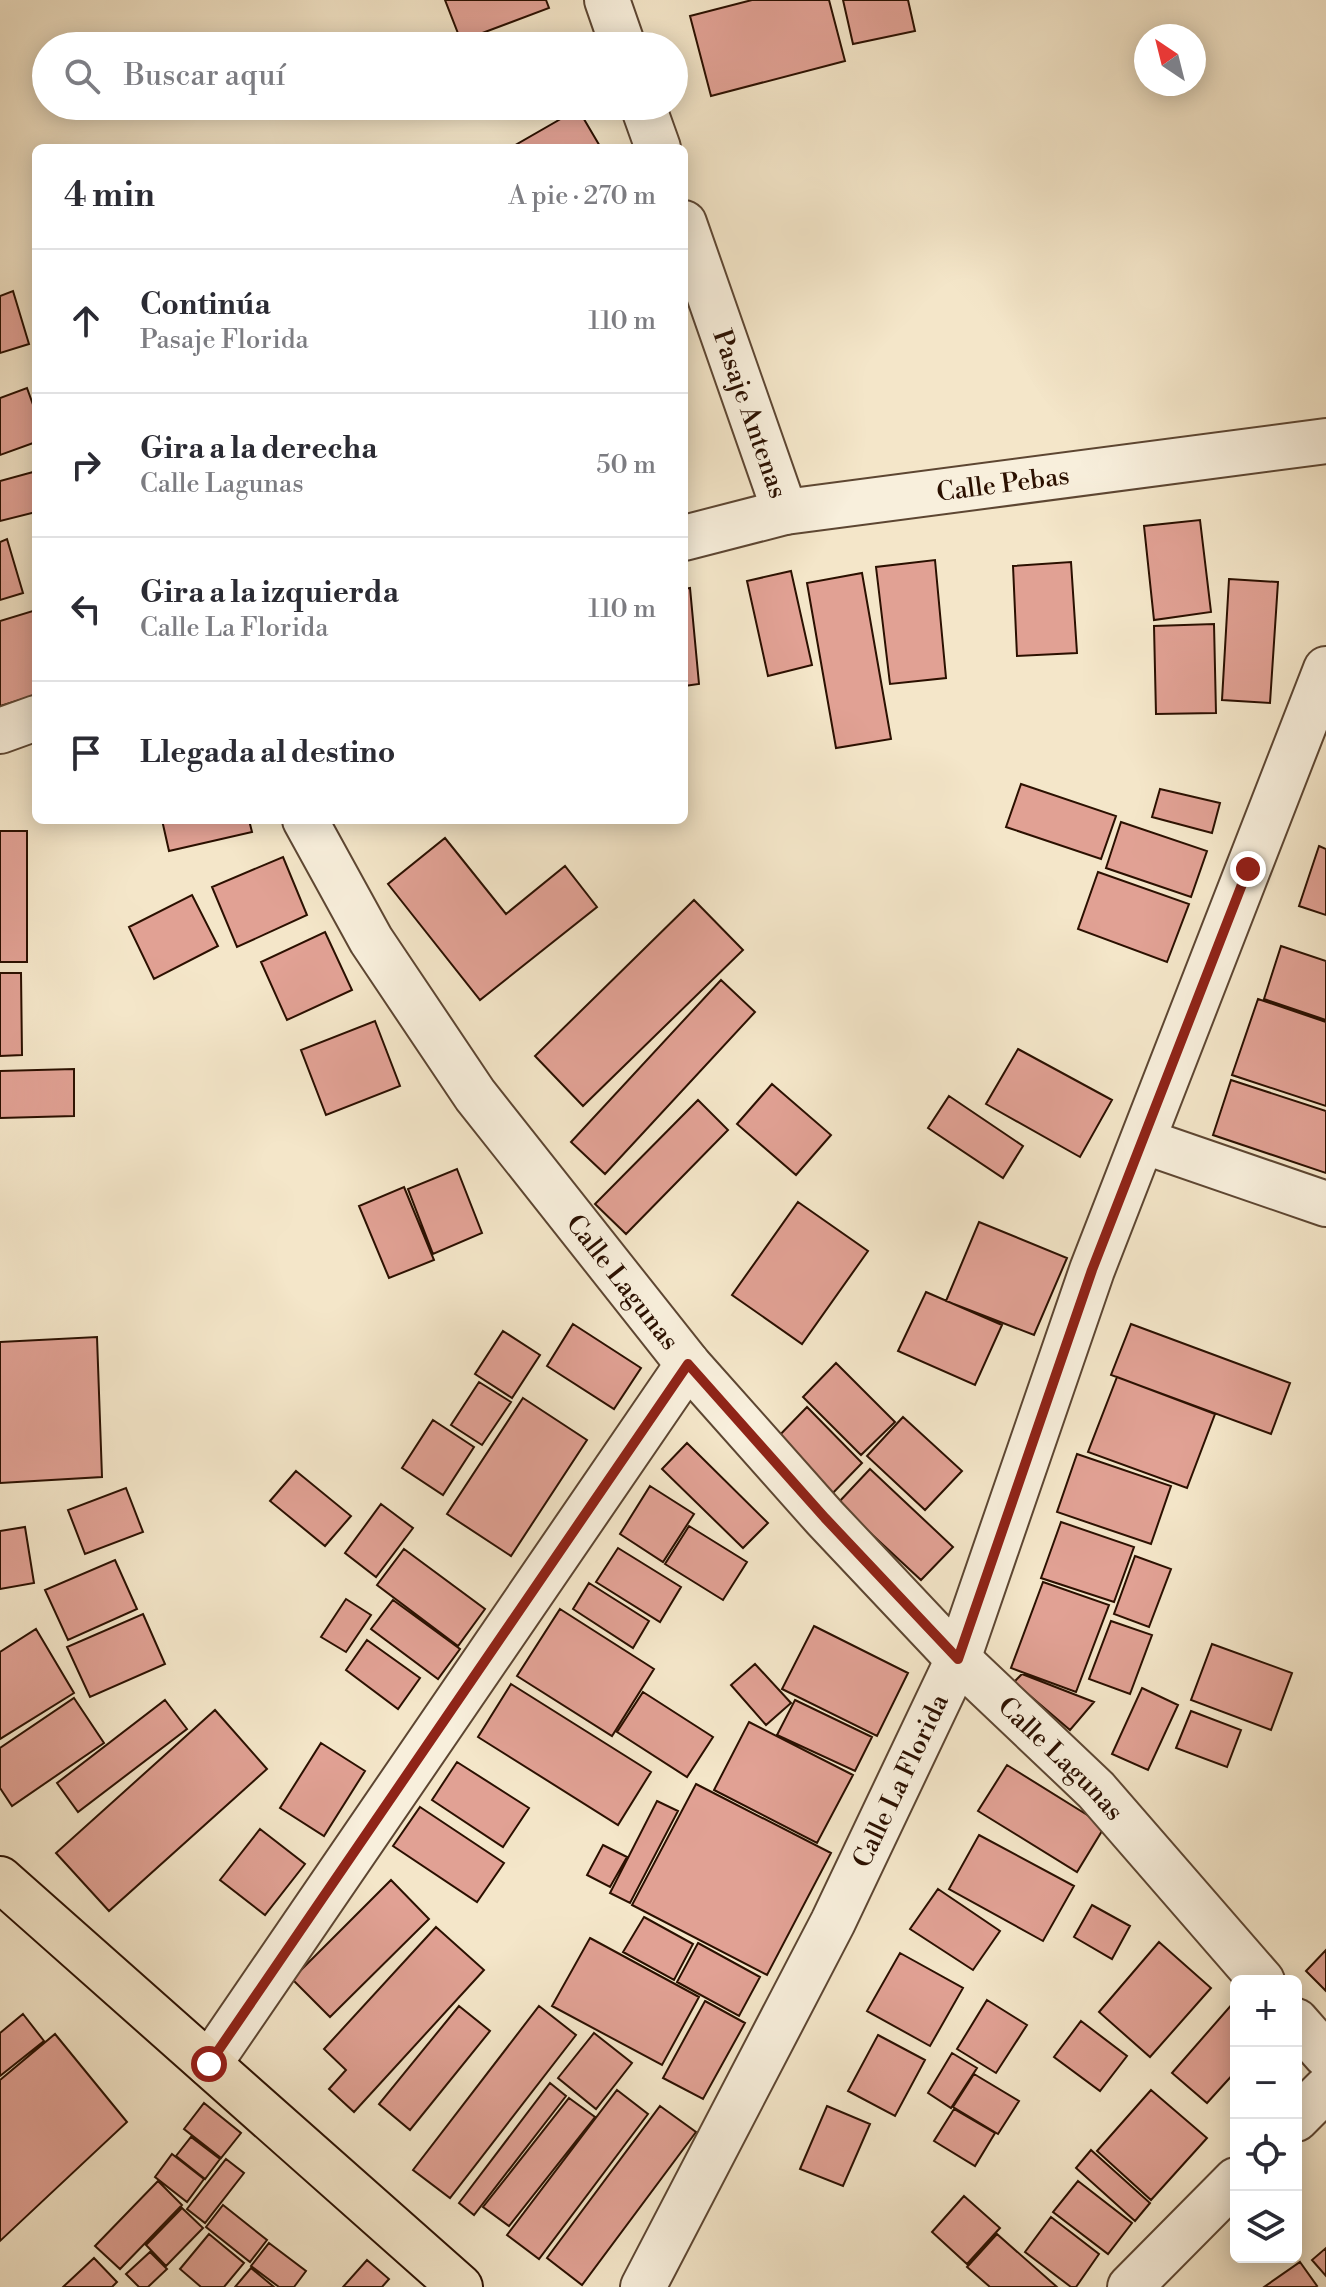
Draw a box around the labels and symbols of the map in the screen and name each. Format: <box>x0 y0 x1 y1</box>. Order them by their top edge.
north arrow <box>1134 24 1206 96</box>
street label: Pasaje Antenas <box>705 325 794 503</box>
street label: Calle Pebas <box>935 460 1071 509</box>
route end <box>1230 851 1266 887</box>
street label: Calle Lagunas <box>559 1208 686 1357</box>
street label: Calle La Florida <box>846 1688 956 1873</box>
street label: Calle Lagunas <box>991 1690 1130 1827</box>
route start <box>191 2046 227 2082</box>

